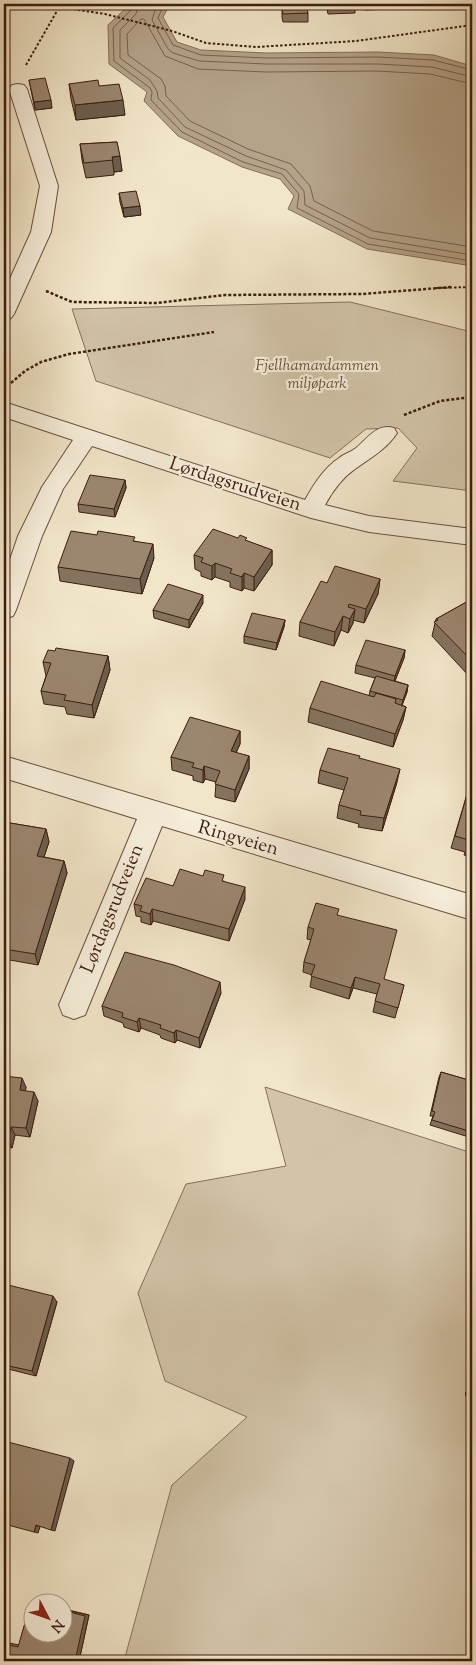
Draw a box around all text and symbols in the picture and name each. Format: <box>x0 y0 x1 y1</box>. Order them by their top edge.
park label: Fjellhamardammen miljøpark <box>255 355 379 396</box>
street label: Lørdagsrudveien <box>166 451 304 519</box>
street label: Ringveien <box>194 815 282 863</box>
street label: Lørdagsrudveien <box>75 840 151 978</box>
north arrow <box>22 1592 72 1642</box>
text: N <box>45 1614 68 1636</box>

